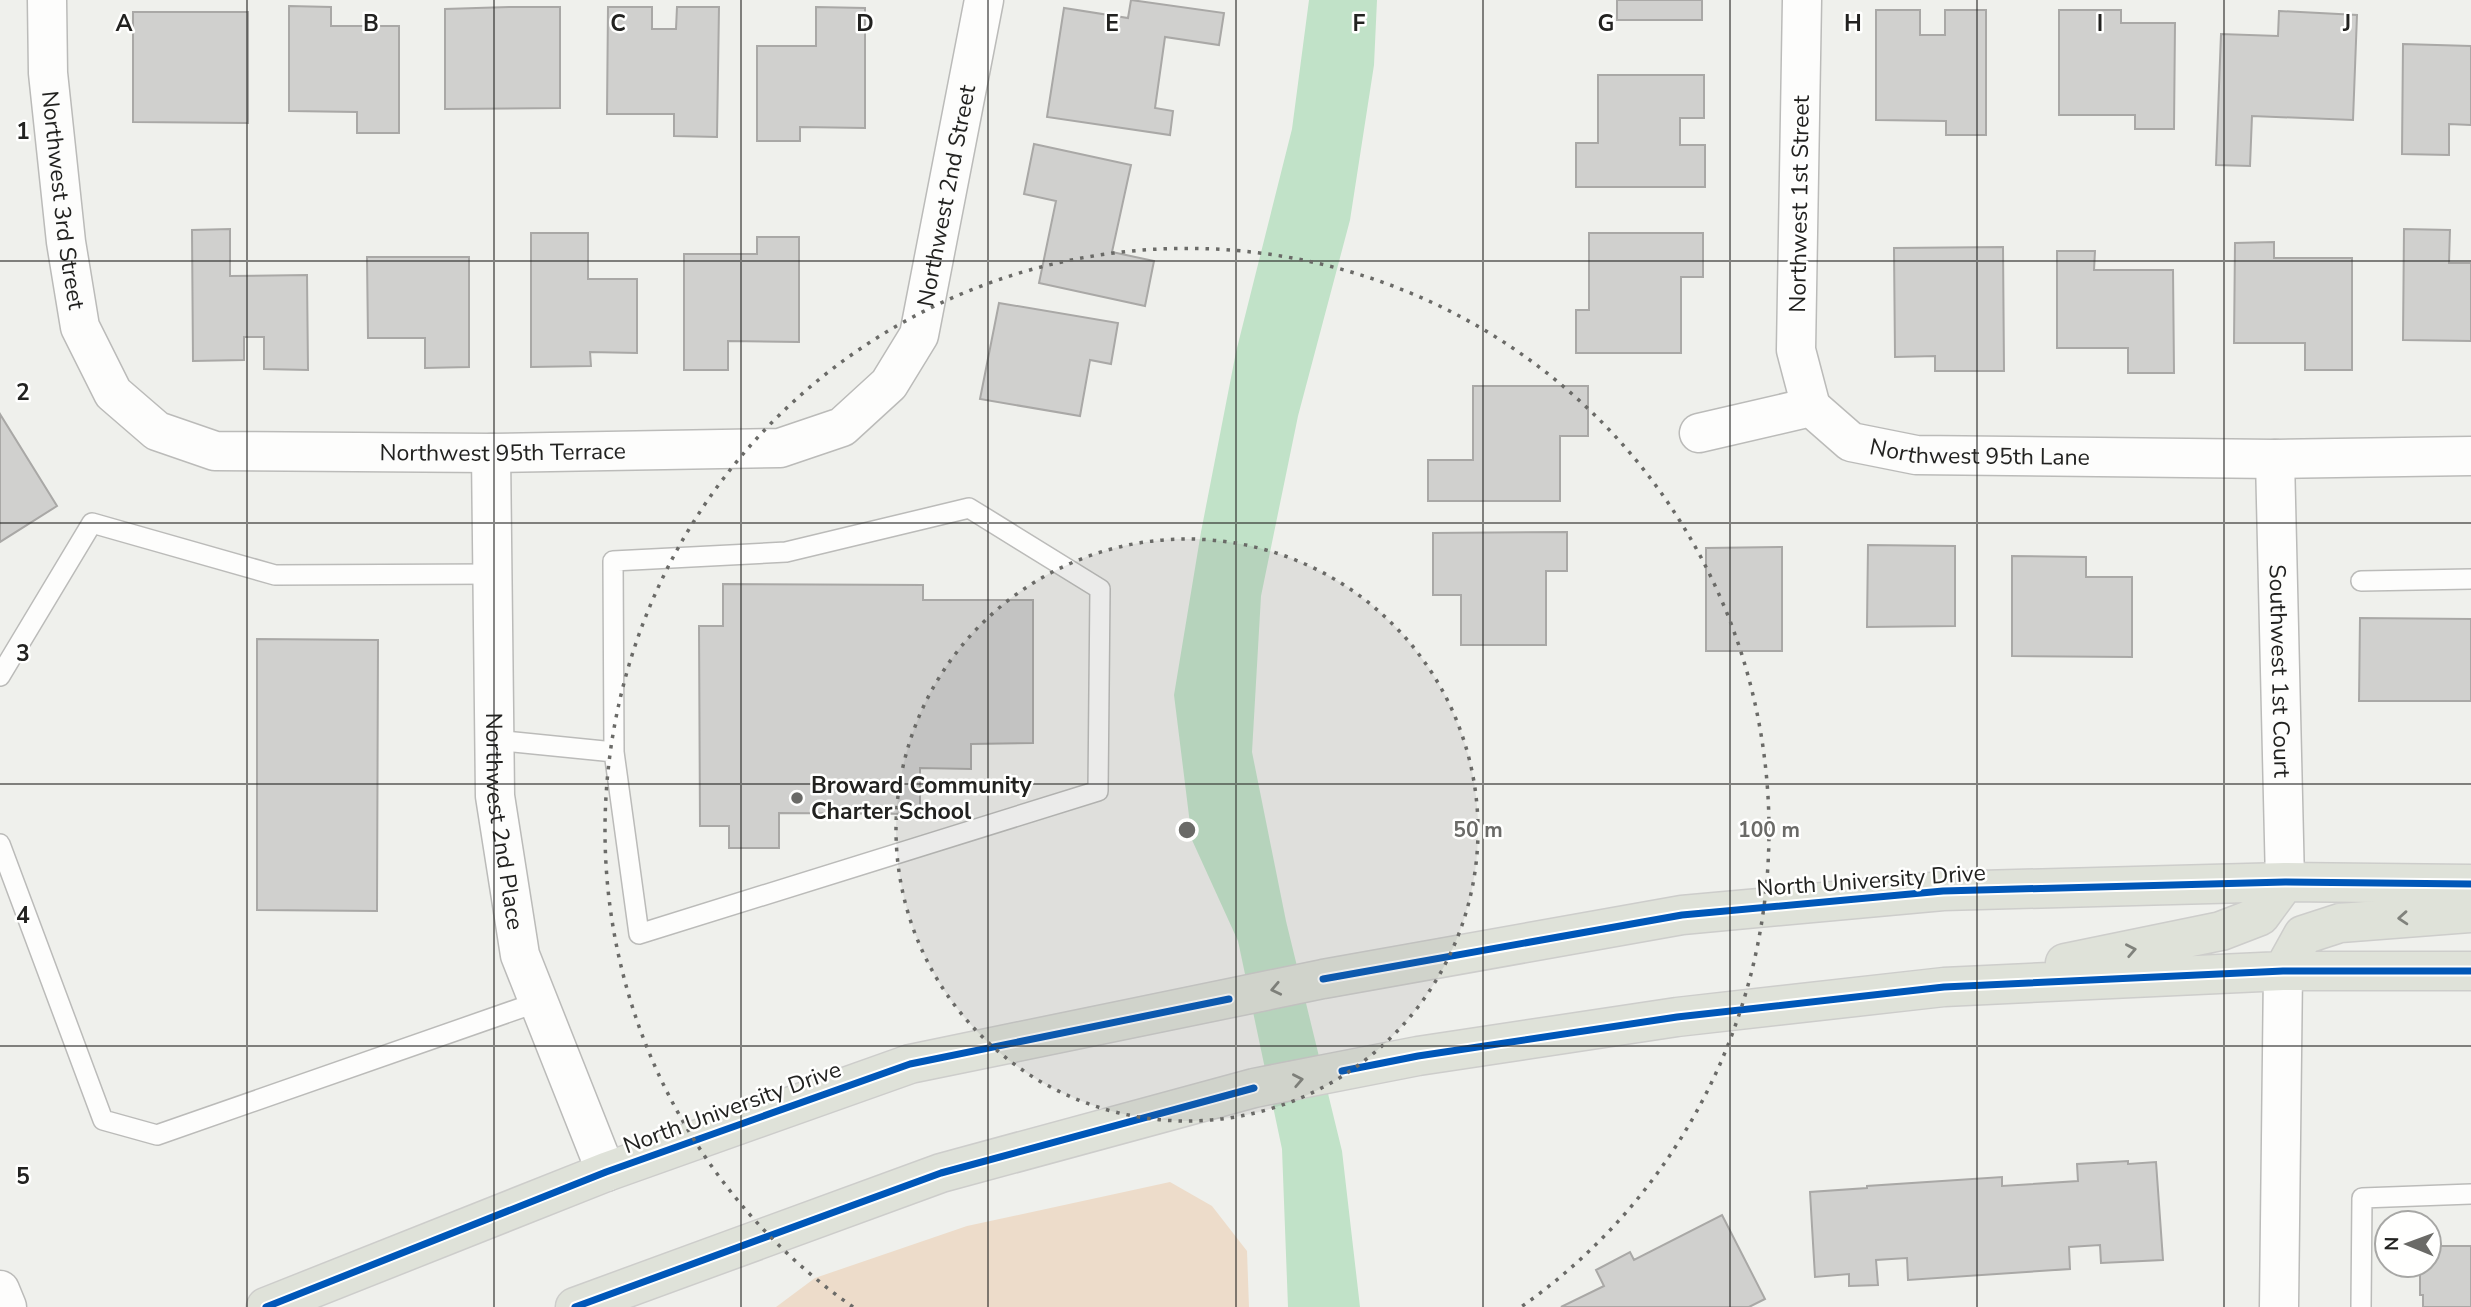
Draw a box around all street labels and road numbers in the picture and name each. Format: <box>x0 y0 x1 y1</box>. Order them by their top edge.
street label: Northwest 2nd Street <box>910 81 983 309</box>
street label: Northwest 3rd Street <box>34 89 92 313</box>
street label: Northwest 1st Street <box>1782 94 1817 313</box>
street label: Northwest 95th Lane <box>1867 431 2090 473</box>
street label: Northwest 95th Terrace <box>379 436 626 469</box>
street label: Southwest 1st Court <box>2261 564 2298 779</box>
street label: Northwest 2nd Place <box>478 713 531 932</box>
street label: North University Drive <box>1755 857 1987 904</box>
street label: North University Drive <box>619 1054 845 1161</box>

